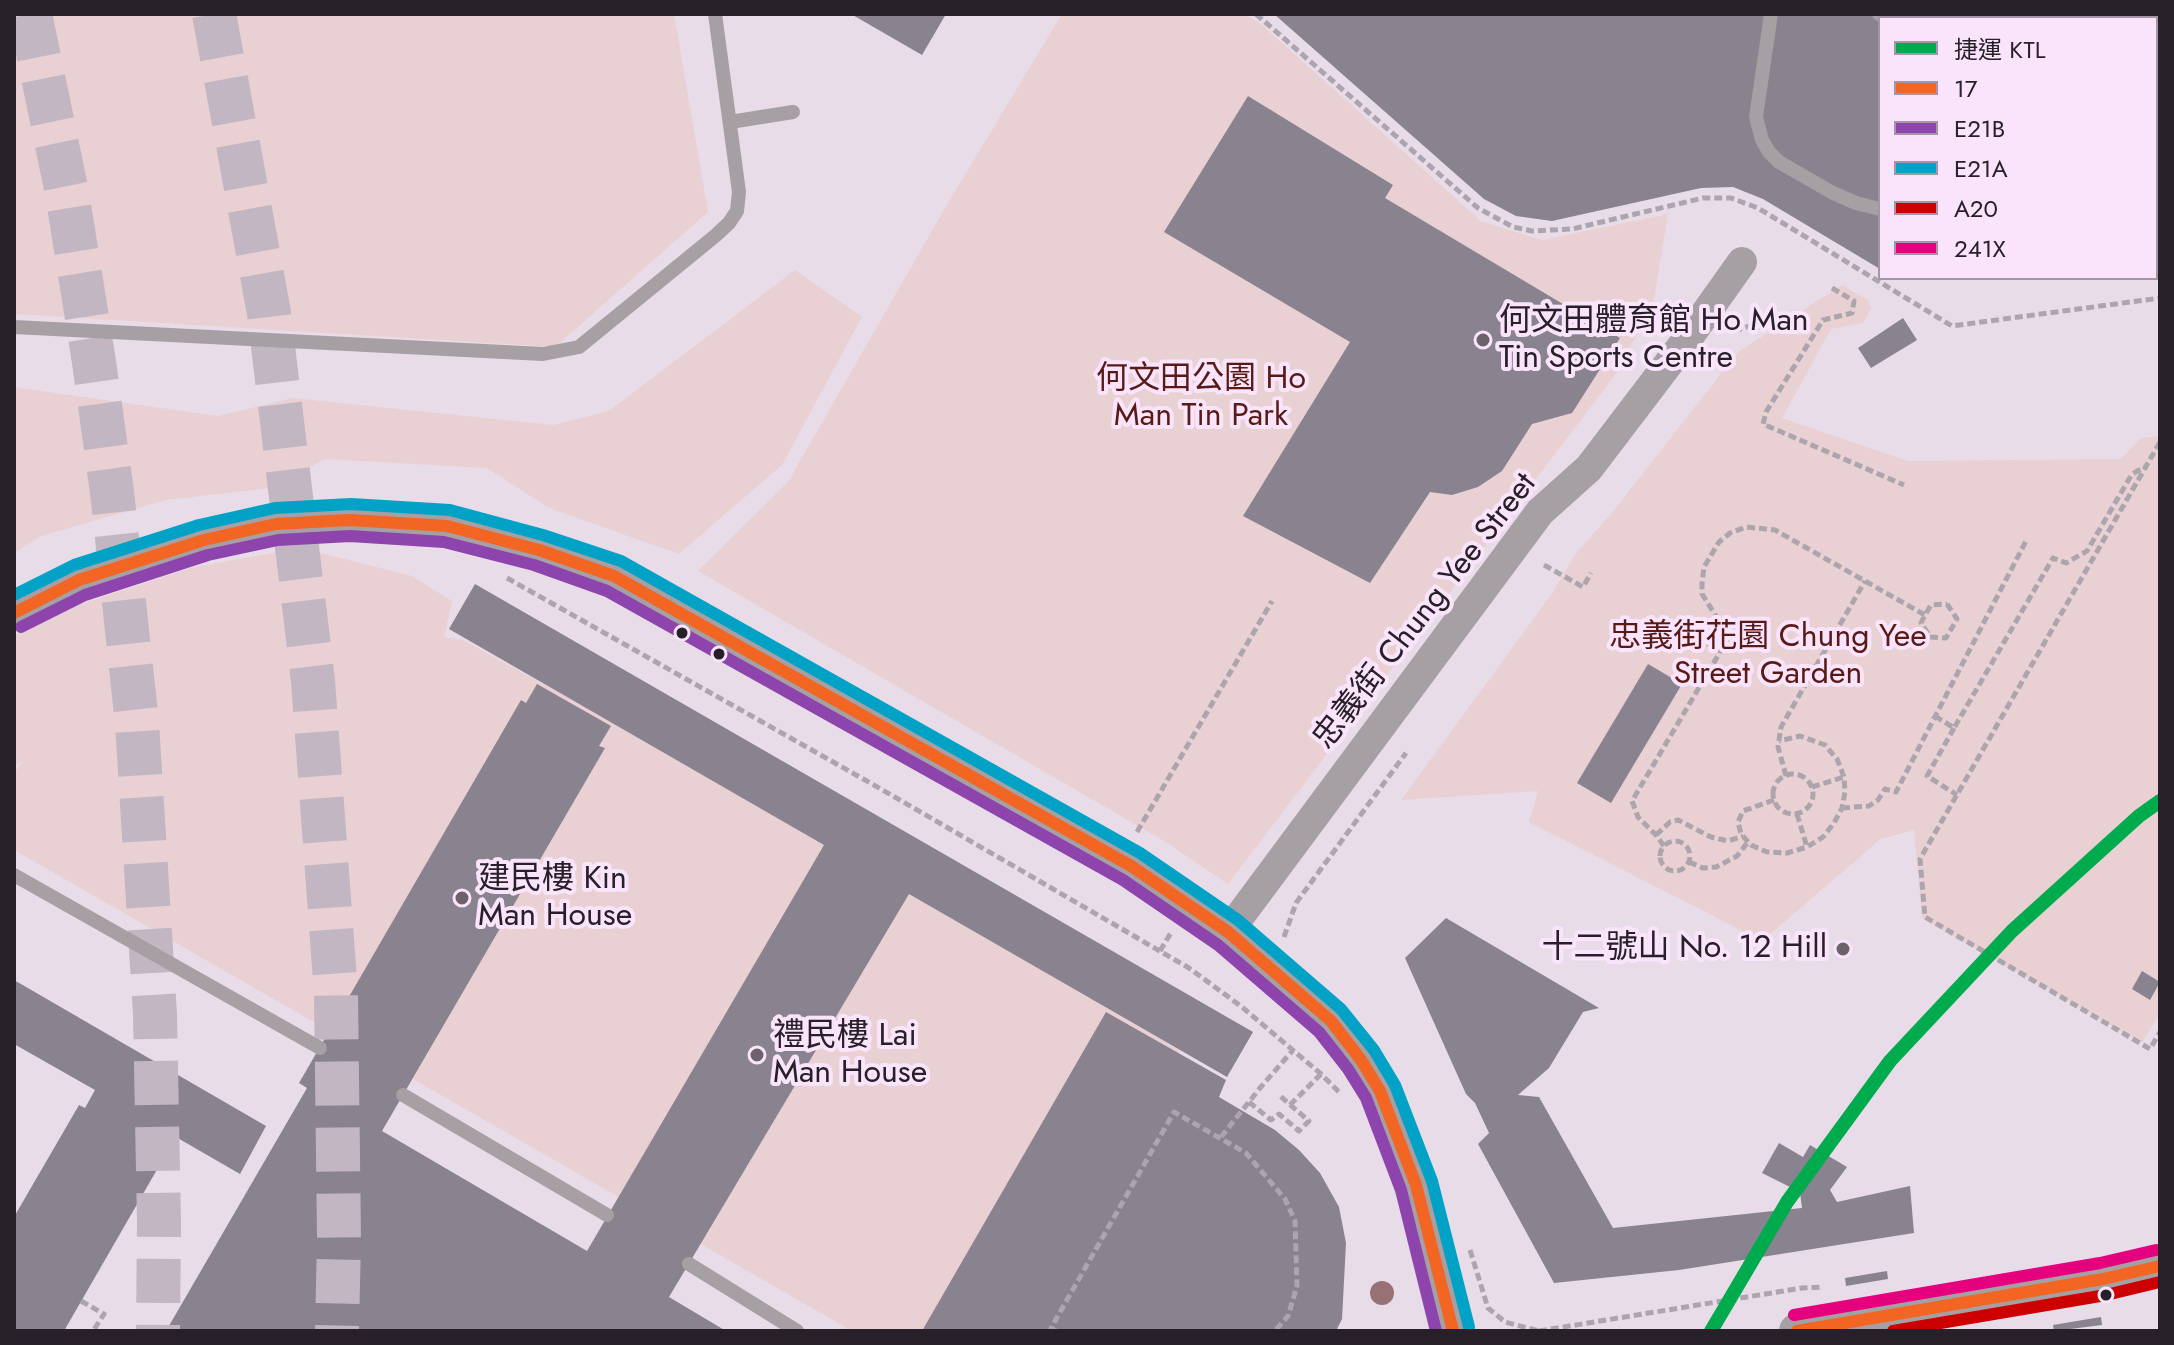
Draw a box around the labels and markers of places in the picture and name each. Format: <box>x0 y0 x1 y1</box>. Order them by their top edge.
place label: 何文田體育館 Ho Man Tin Sports Centre <box>1499 303 1809 378</box>
marker: 何文田體育館 Ho Man Tin Sports Centre <box>1474 331 1492 349</box>
unlabelled marker <box>674 625 690 641</box>
unlabelled marker <box>711 646 727 662</box>
place label: 建民樓 Kin Man House <box>478 861 632 936</box>
marker: 建民樓 Kin Man House <box>453 889 471 907</box>
place label: 十二號山 No. 12 Hill <box>1541 930 1827 968</box>
marker: 十二號山 No. 12 Hill <box>1834 940 1852 958</box>
place label: 禮民樓 Lai Man House <box>773 1018 927 1093</box>
marker: 禮民樓 Lai Man House <box>748 1046 766 1064</box>
unlabelled marker <box>2098 1287 2114 1303</box>

